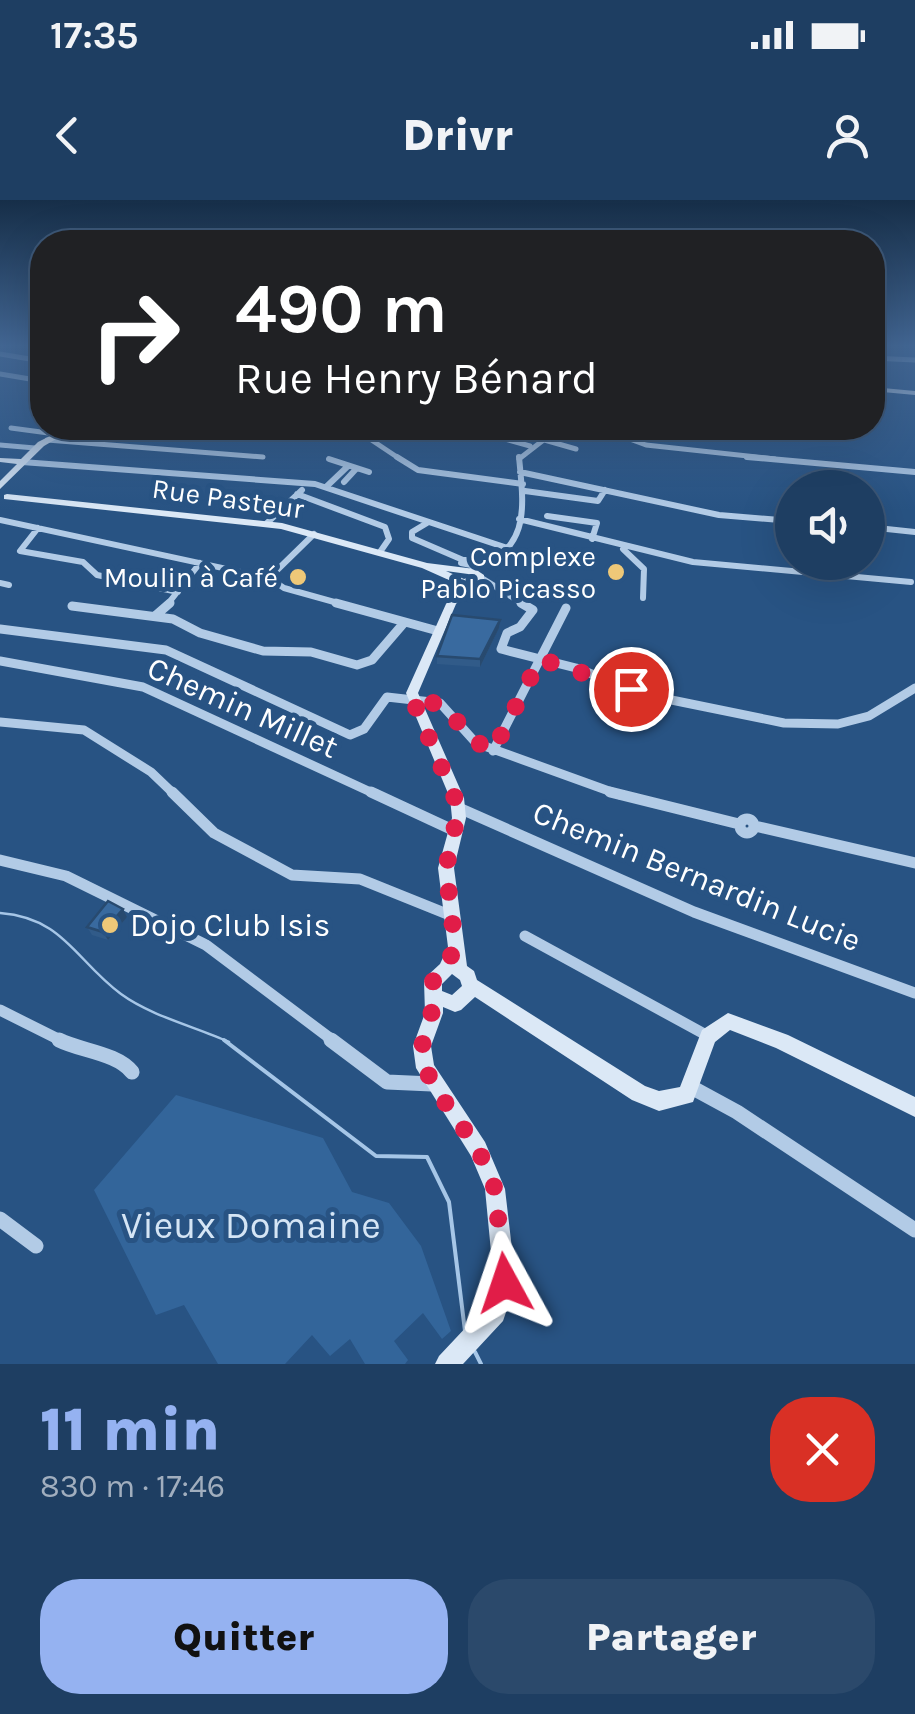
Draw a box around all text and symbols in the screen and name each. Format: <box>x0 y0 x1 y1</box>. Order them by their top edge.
text: 17:35 <box>50 13 138 58</box>
icon: back <box>40 108 95 163</box>
icon: person <box>820 108 875 163</box>
text: Drivr <box>402 109 513 161</box>
text: 490 m <box>235 268 448 350</box>
icon: right <box>70 270 200 400</box>
text: Rue Henry Bénard <box>235 352 598 404</box>
map controls <box>775 470 885 580</box>
button: sound <box>775 470 885 580</box>
street label: Rue Pasteur <box>150 472 307 526</box>
place label: Complexe Pablo Picasso <box>420 540 596 605</box>
place label: Moulin à Café <box>104 561 278 594</box>
marker: Complexe Pablo Picasso <box>605 561 627 583</box>
marker: Moulin à Café <box>287 566 309 588</box>
pin <box>589 647 674 732</box>
street label: Chemin Millet <box>142 649 344 766</box>
icon: arrive <box>604 662 659 717</box>
street label: Chemin Bernardin Lucie <box>527 794 866 959</box>
place label: Dojo Club Isis <box>130 907 330 944</box>
marker: Dojo Club Isis <box>99 914 121 936</box>
park label: Vieux Domaine <box>121 1203 381 1248</box>
position arrow <box>453 1231 557 1335</box>
text: 11 min <box>40 1395 220 1465</box>
button: close <box>770 1397 875 1502</box>
text: 830 m · 17:46 <box>40 1468 225 1505</box>
button: Quitter <box>40 1579 448 1694</box>
button: Partager <box>468 1579 875 1694</box>

